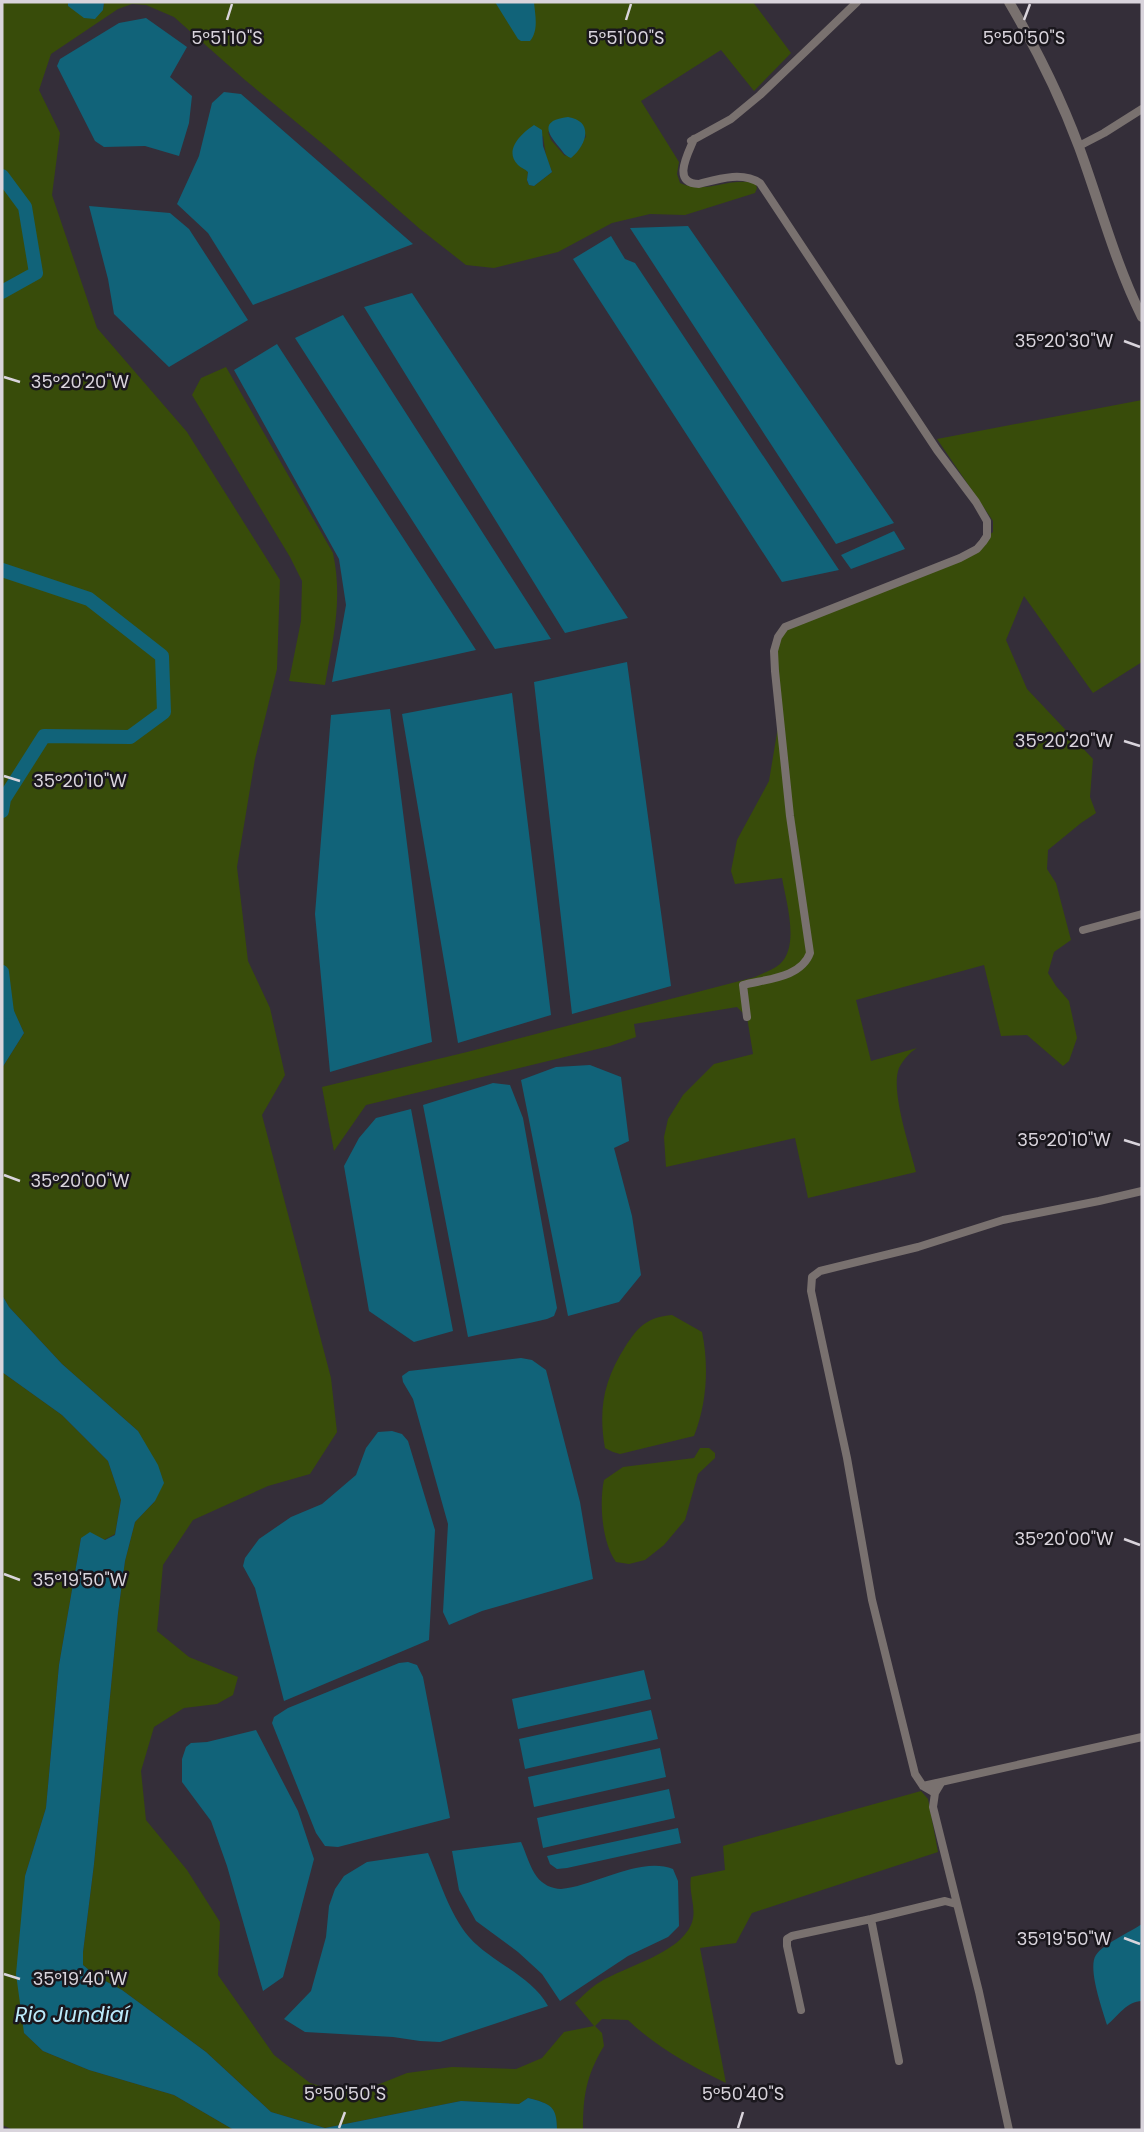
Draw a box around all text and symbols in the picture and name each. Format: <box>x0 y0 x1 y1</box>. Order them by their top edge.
text: 5°51'10"S <box>191 25 263 50</box>
text: 5°51'00"S <box>587 25 665 50</box>
text: 5°50'50"S <box>983 25 1065 50</box>
text: 35°20'30"W <box>1015 328 1114 353</box>
text: 35°20'20"W <box>31 369 130 394</box>
text: 35°20'20"W <box>1015 728 1114 753</box>
text: 35°20'10"W <box>33 768 127 793</box>
text: 35°20'10"W <box>1017 1127 1111 1152</box>
text: 35°20'00"W <box>30 1168 130 1193</box>
text: 35°20'00"W <box>1014 1526 1114 1551</box>
text: 35°19'50"W <box>33 1567 128 1592</box>
text: 35°19'50"W <box>1017 1926 1112 1951</box>
text: 35°19'40"W <box>33 1966 128 1991</box>
water label: Rio Jundiaí <box>15 2000 131 2029</box>
text: 5°50'50"S <box>304 2081 386 2106</box>
text: 5°50'40"S <box>702 2081 784 2106</box>

